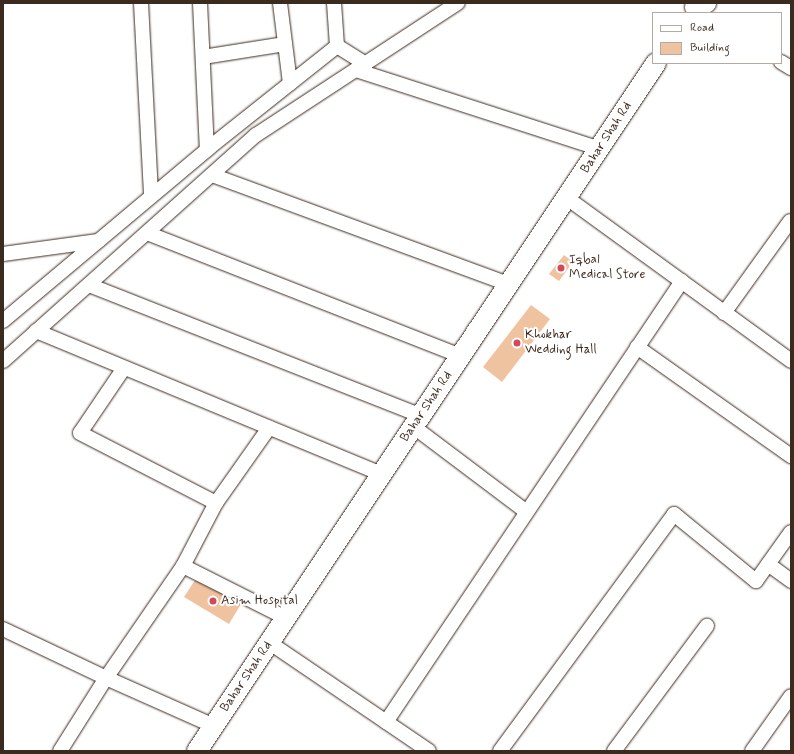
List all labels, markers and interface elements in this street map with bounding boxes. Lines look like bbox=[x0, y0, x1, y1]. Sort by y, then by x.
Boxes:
legend bbox=[652, 12, 782, 64]
text: Road bbox=[690, 20, 714, 36]
text: Building bbox=[690, 40, 730, 56]
street label: Bahar Shah Rd bbox=[578, 99, 636, 177]
place label: Iqbal Medical Store bbox=[569, 253, 645, 284]
marker: Iqbal Medical Store bbox=[556, 263, 566, 273]
place label: Khokhar Wedding Hall bbox=[525, 328, 596, 359]
marker: Khokhar Wedding Hall bbox=[512, 338, 522, 348]
street label: Bahar Shah Rd bbox=[398, 369, 456, 445]
place label: Asim Hospital bbox=[221, 593, 301, 609]
marker: Asim Hospital bbox=[208, 596, 218, 606]
street label: Bahar Shah Rd bbox=[218, 639, 276, 715]

